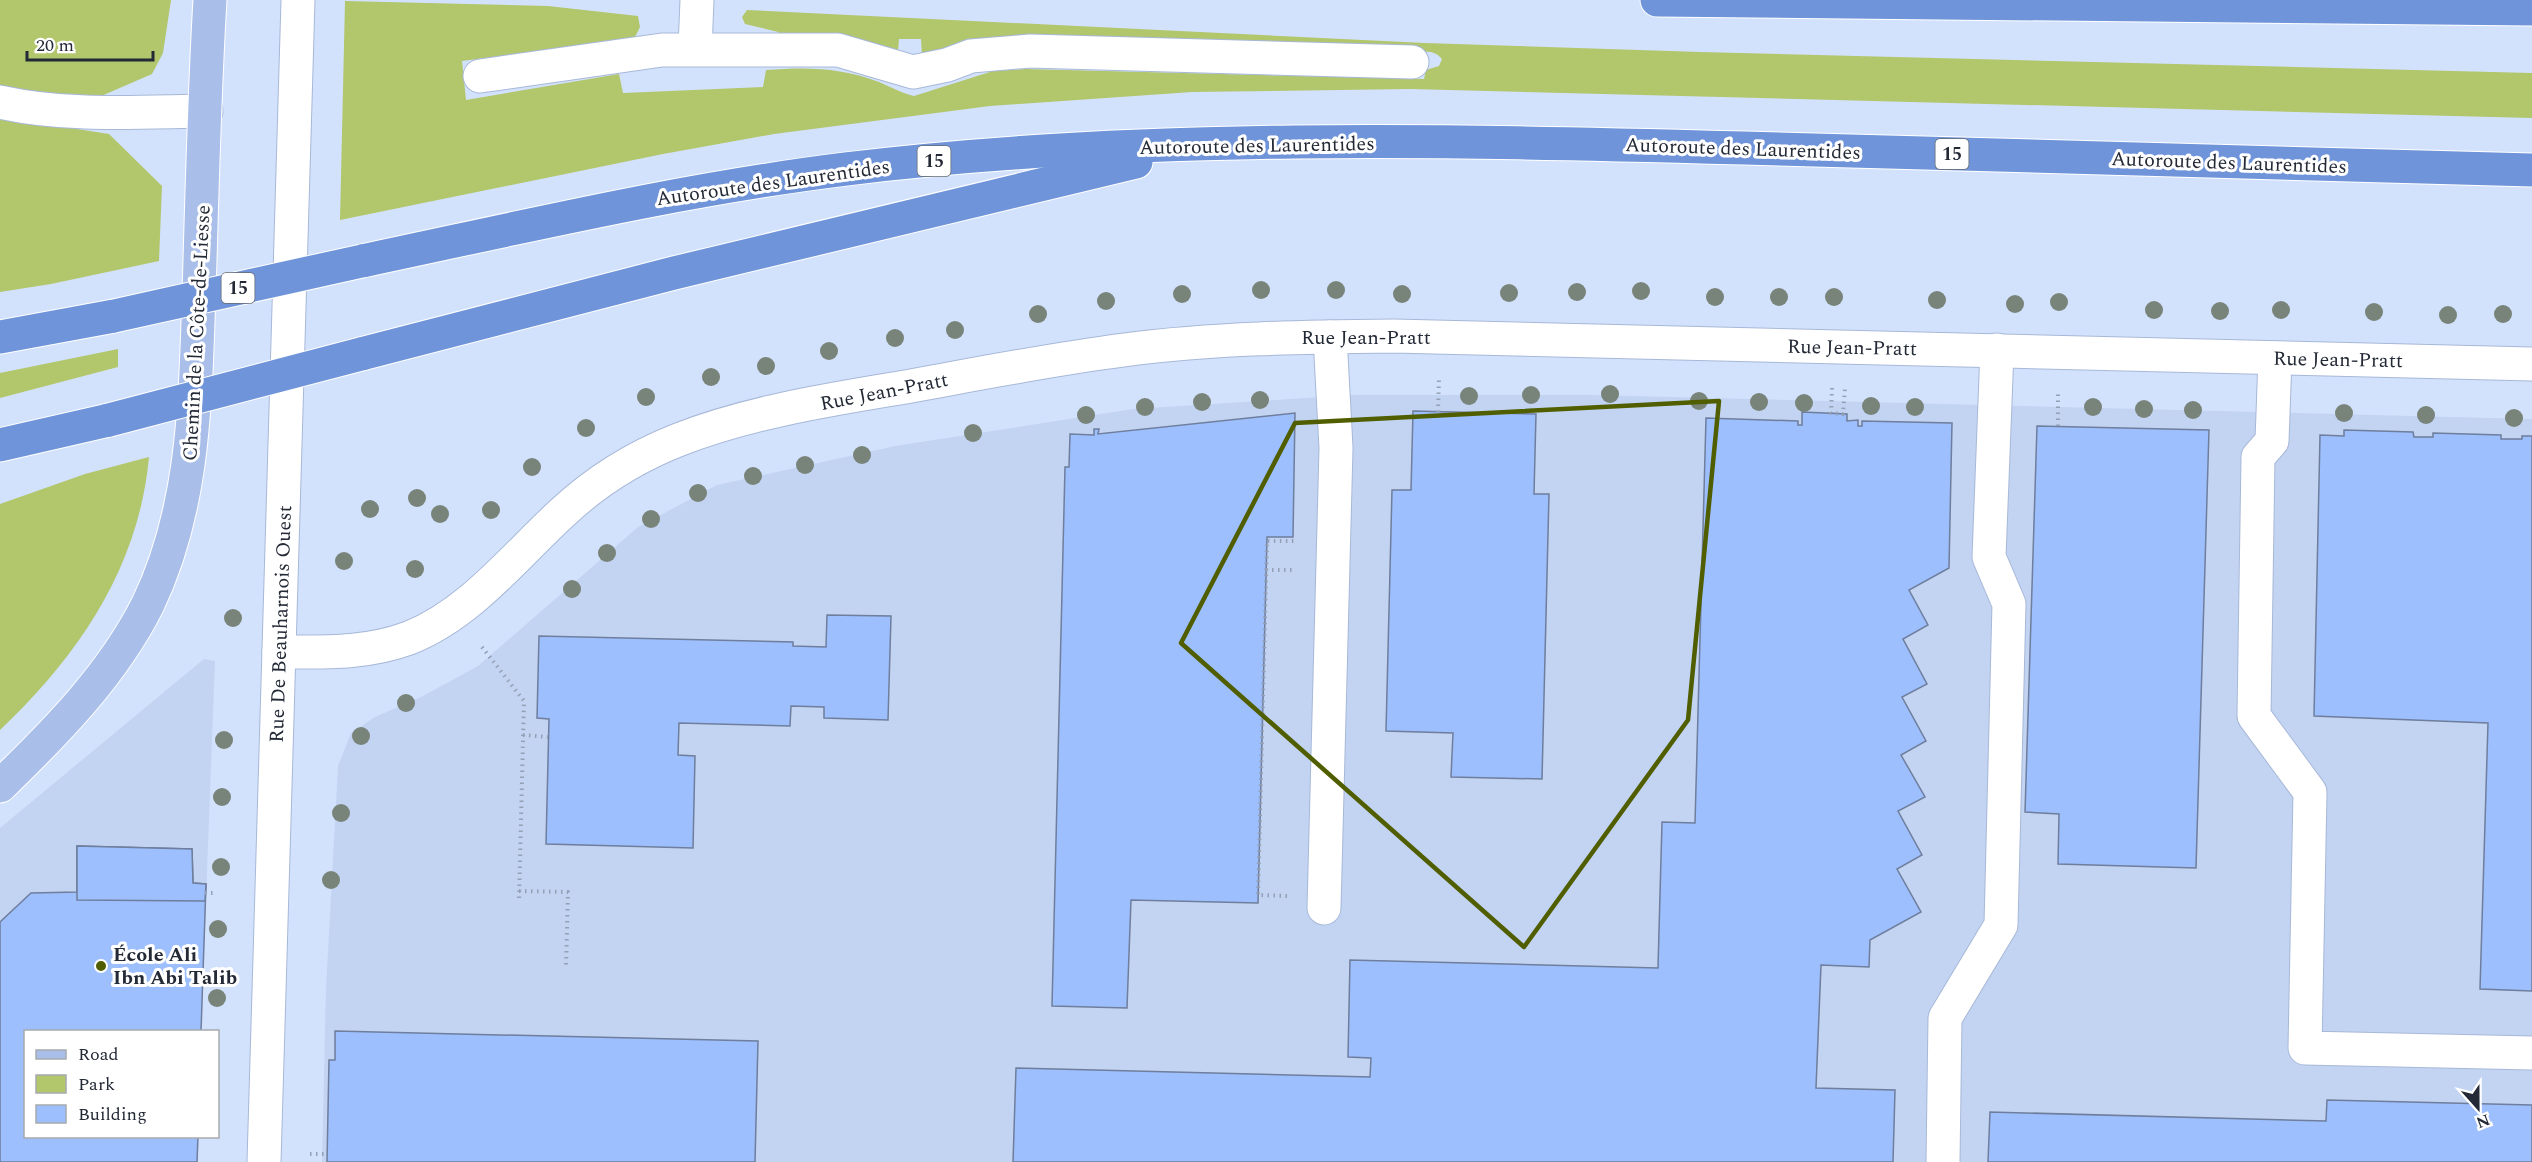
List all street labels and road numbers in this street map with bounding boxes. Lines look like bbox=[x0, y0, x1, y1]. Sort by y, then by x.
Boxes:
street label: Autoroute des Laurentides bbox=[1139, 129, 1375, 163]
street label: Autoroute des Laurentides bbox=[1625, 130, 1861, 168]
road number: 15 bbox=[1936, 139, 1968, 169]
street label: Autoroute des Laurentides bbox=[2111, 144, 2347, 182]
road number: 15 bbox=[918, 146, 950, 176]
street label: Autoroute des Laurentides bbox=[654, 152, 892, 214]
street label: Chemin de la Côte-de-Liesse bbox=[175, 204, 219, 462]
road number: 15 bbox=[222, 273, 254, 303]
street label: Rue Jean-Pratt bbox=[1301, 323, 1431, 353]
street label: Rue Jean-Pratt bbox=[1787, 332, 1917, 364]
street label: Rue Jean-Pratt bbox=[2273, 344, 2403, 376]
street label: Rue Jean-Pratt bbox=[818, 365, 951, 419]
street label: Rue De Beauharnois Ouest bbox=[262, 505, 300, 743]

